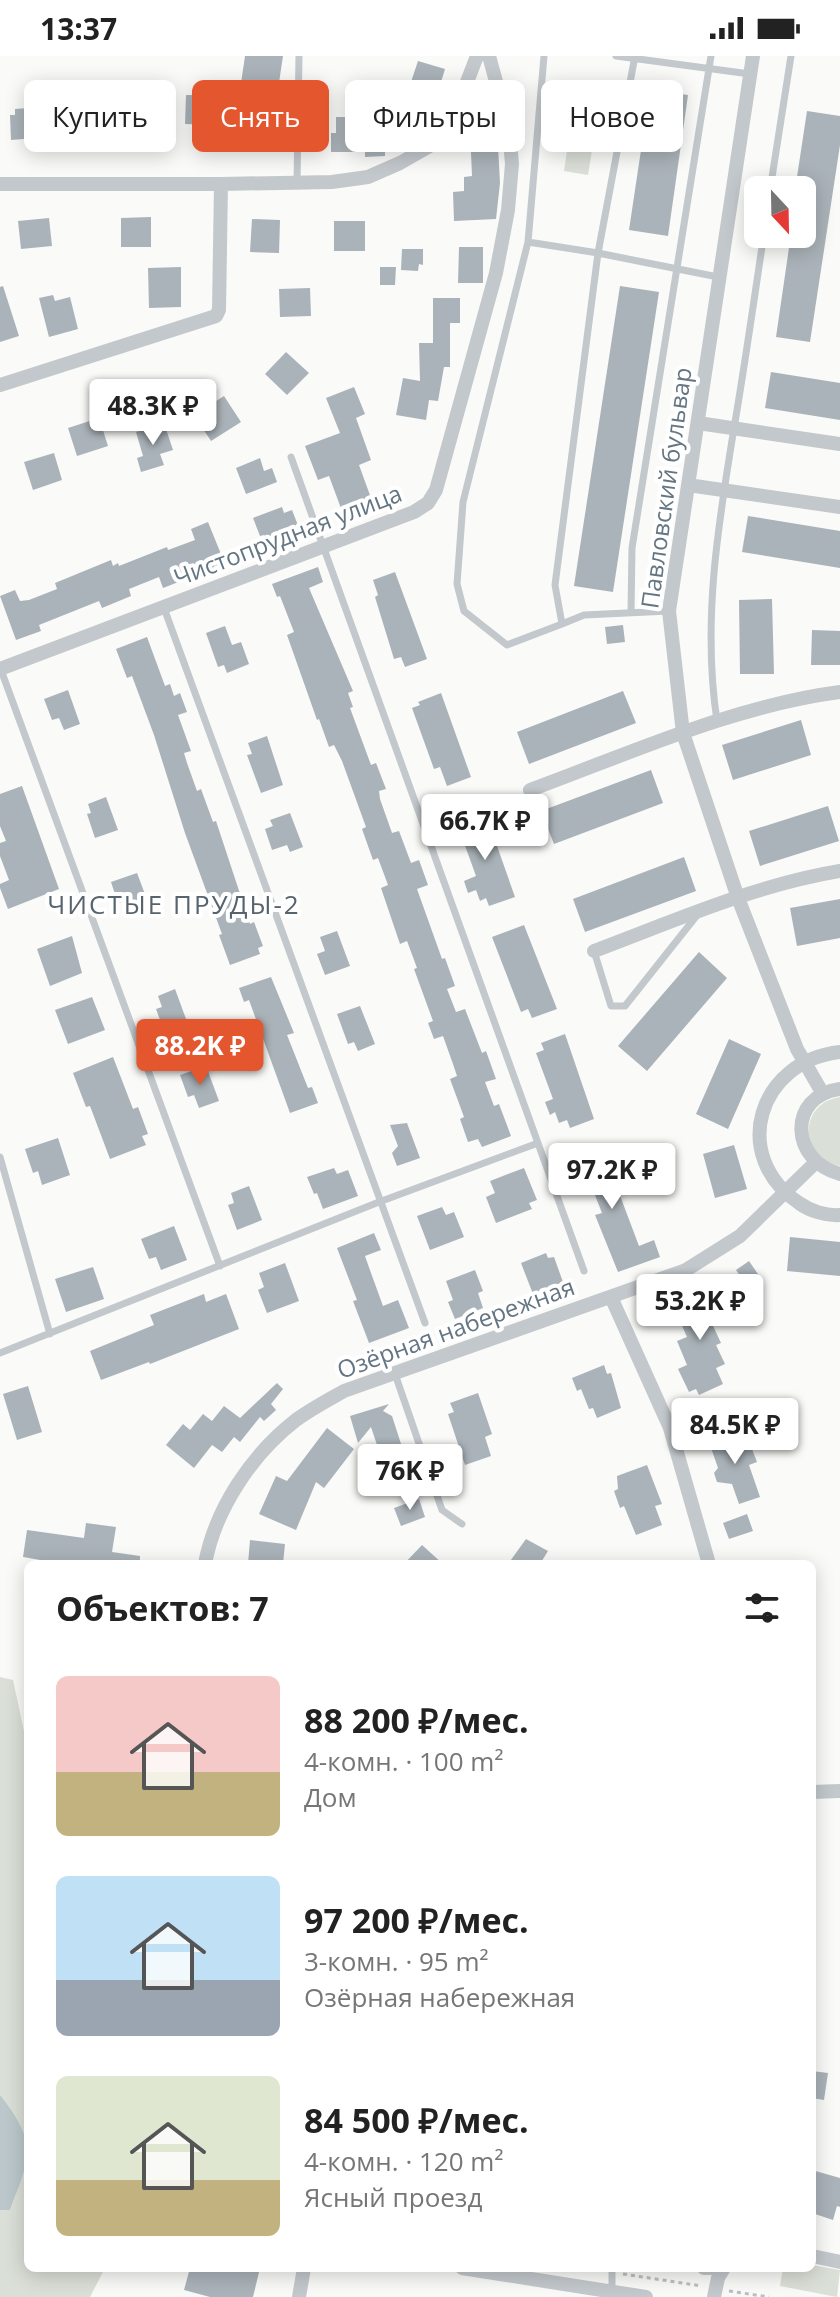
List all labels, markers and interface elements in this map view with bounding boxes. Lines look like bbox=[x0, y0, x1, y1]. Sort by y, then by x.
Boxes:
text: 13:37 bbox=[40, 8, 117, 49]
chip: Купить bbox=[24, 80, 176, 152]
chip: Снять bbox=[192, 80, 329, 152]
chip: Фильтры bbox=[345, 80, 525, 152]
chip: Новое bbox=[541, 80, 683, 152]
north arrow bbox=[744, 176, 816, 248]
map controls bbox=[744, 176, 816, 248]
street label: Павловский бульвар bbox=[632, 365, 699, 610]
pin: 48.3K ₽ bbox=[79, 379, 227, 447]
text: 48.3K ₽ bbox=[107, 387, 199, 423]
street label: Чистопрудная улица bbox=[169, 476, 406, 593]
pin: 66.7K ₽ bbox=[411, 794, 559, 862]
text: 66.7K ₽ bbox=[439, 802, 531, 838]
district label: ЧИСТЫЕ ПРУДЫ-2 bbox=[47, 886, 301, 922]
pin: 88.2K ₽ bbox=[126, 1019, 274, 1087]
text: 88.2K ₽ bbox=[154, 1027, 246, 1063]
pin: 97.2K ₽ bbox=[538, 1143, 686, 1211]
text: 97.2K ₽ bbox=[566, 1151, 658, 1187]
street label: Озёрная набережная bbox=[332, 1269, 579, 1386]
pin: 53.2K ₽ bbox=[626, 1274, 774, 1342]
text: 53.2K ₽ bbox=[654, 1282, 746, 1318]
pin: 84.5K ₽ bbox=[661, 1398, 809, 1466]
text: 84.5K ₽ bbox=[689, 1406, 781, 1442]
pin: 76K ₽ bbox=[354, 1444, 466, 1512]
text: 76K ₽ bbox=[376, 1452, 444, 1488]
text: Объектов: 7 bbox=[56, 1585, 269, 1631]
icon: filters bbox=[740, 1586, 784, 1630]
text: 88 200 ₽/мес. bbox=[304, 1697, 529, 1743]
icon: home bbox=[120, 1708, 216, 1804]
text: 4-комн. · 100 m² bbox=[304, 1743, 503, 1779]
text: Дом bbox=[304, 1779, 357, 1815]
text: 97 200 ₽/мес. bbox=[304, 1897, 529, 1943]
icon: home bbox=[120, 1908, 216, 2004]
text: 3-комн. · 95 m² bbox=[304, 1943, 489, 1979]
text: Озёрная набережная bbox=[304, 1979, 575, 2015]
text: 84 500 ₽/мес. bbox=[304, 2097, 529, 2143]
icon: home bbox=[120, 2108, 216, 2204]
text: 4-комн. · 120 m² bbox=[304, 2143, 503, 2179]
text: Ясный проезд bbox=[304, 2179, 482, 2215]

